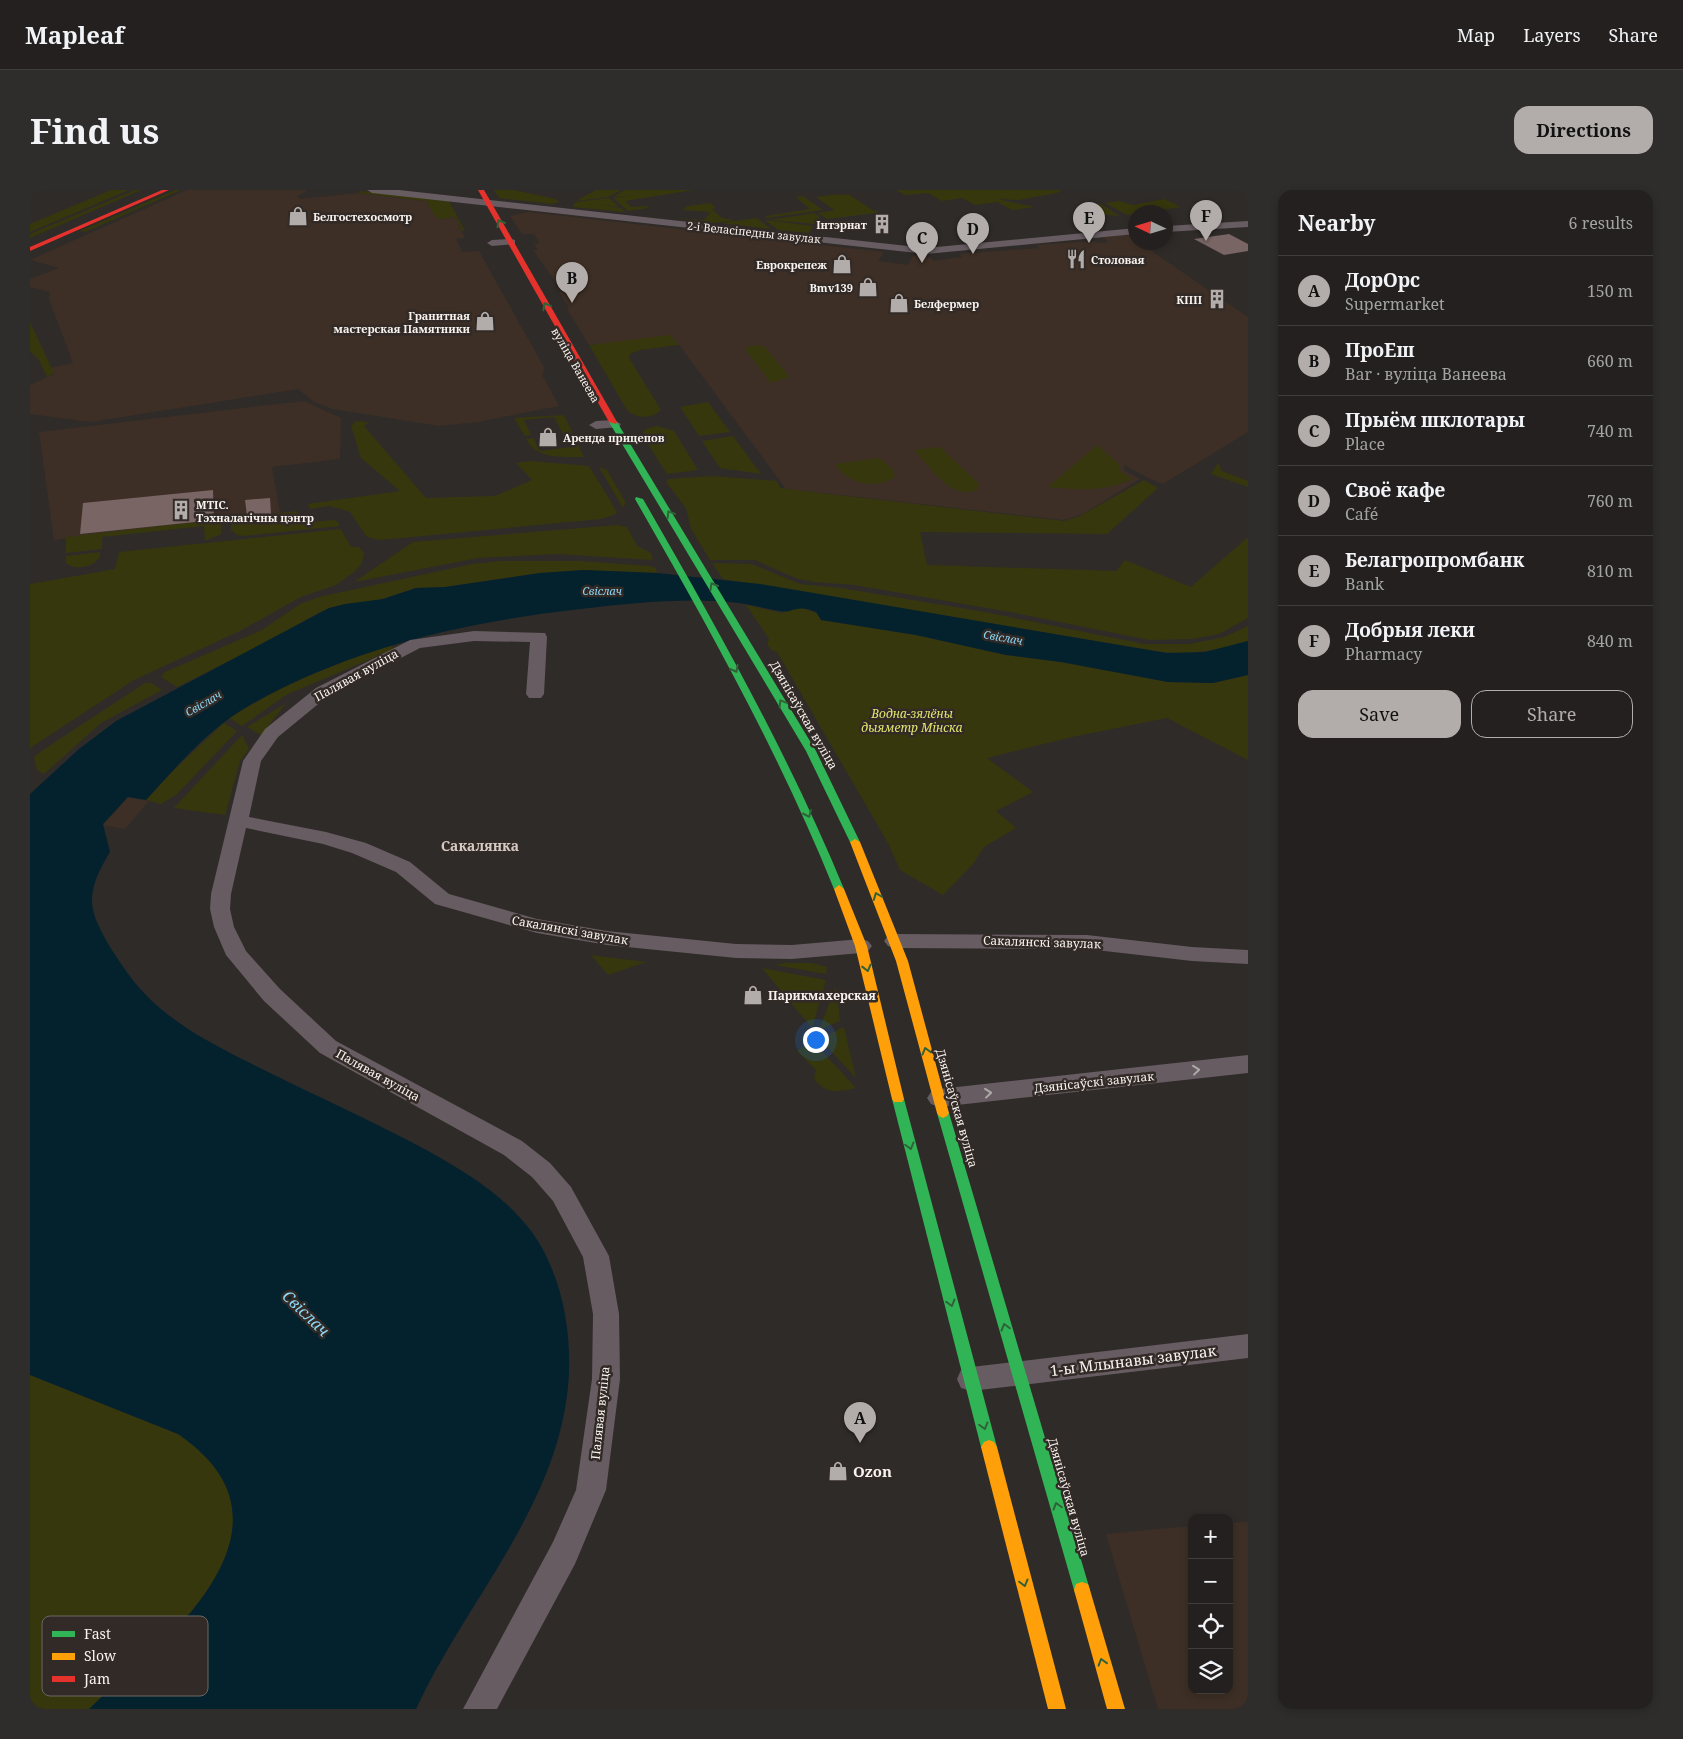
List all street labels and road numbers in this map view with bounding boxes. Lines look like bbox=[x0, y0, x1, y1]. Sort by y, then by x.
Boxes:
street label: 2-і Веласіпедны завулак bbox=[687, 218, 822, 247]
street label: вуліца Ванеева bbox=[548, 325, 604, 405]
street label: Палявая вуліца bbox=[311, 645, 401, 705]
street label: Дзянісаўская вуліца bbox=[766, 658, 842, 773]
street label: Сакалянскі завулак bbox=[510, 911, 630, 949]
street label: Сакалянскі завулак bbox=[983, 931, 1102, 953]
street label: Палявая вуліца bbox=[333, 1045, 423, 1105]
street label: Дзянісаўская вуліца bbox=[932, 1047, 982, 1169]
street label: Дзянісаўскі завулак bbox=[1033, 1067, 1156, 1097]
street label: 1-ы Млынавы завулак bbox=[1049, 1340, 1217, 1380]
street label: Палявая вуліца bbox=[587, 1365, 613, 1460]
street label: Дзянісаўская вуліца bbox=[1044, 1436, 1094, 1558]

